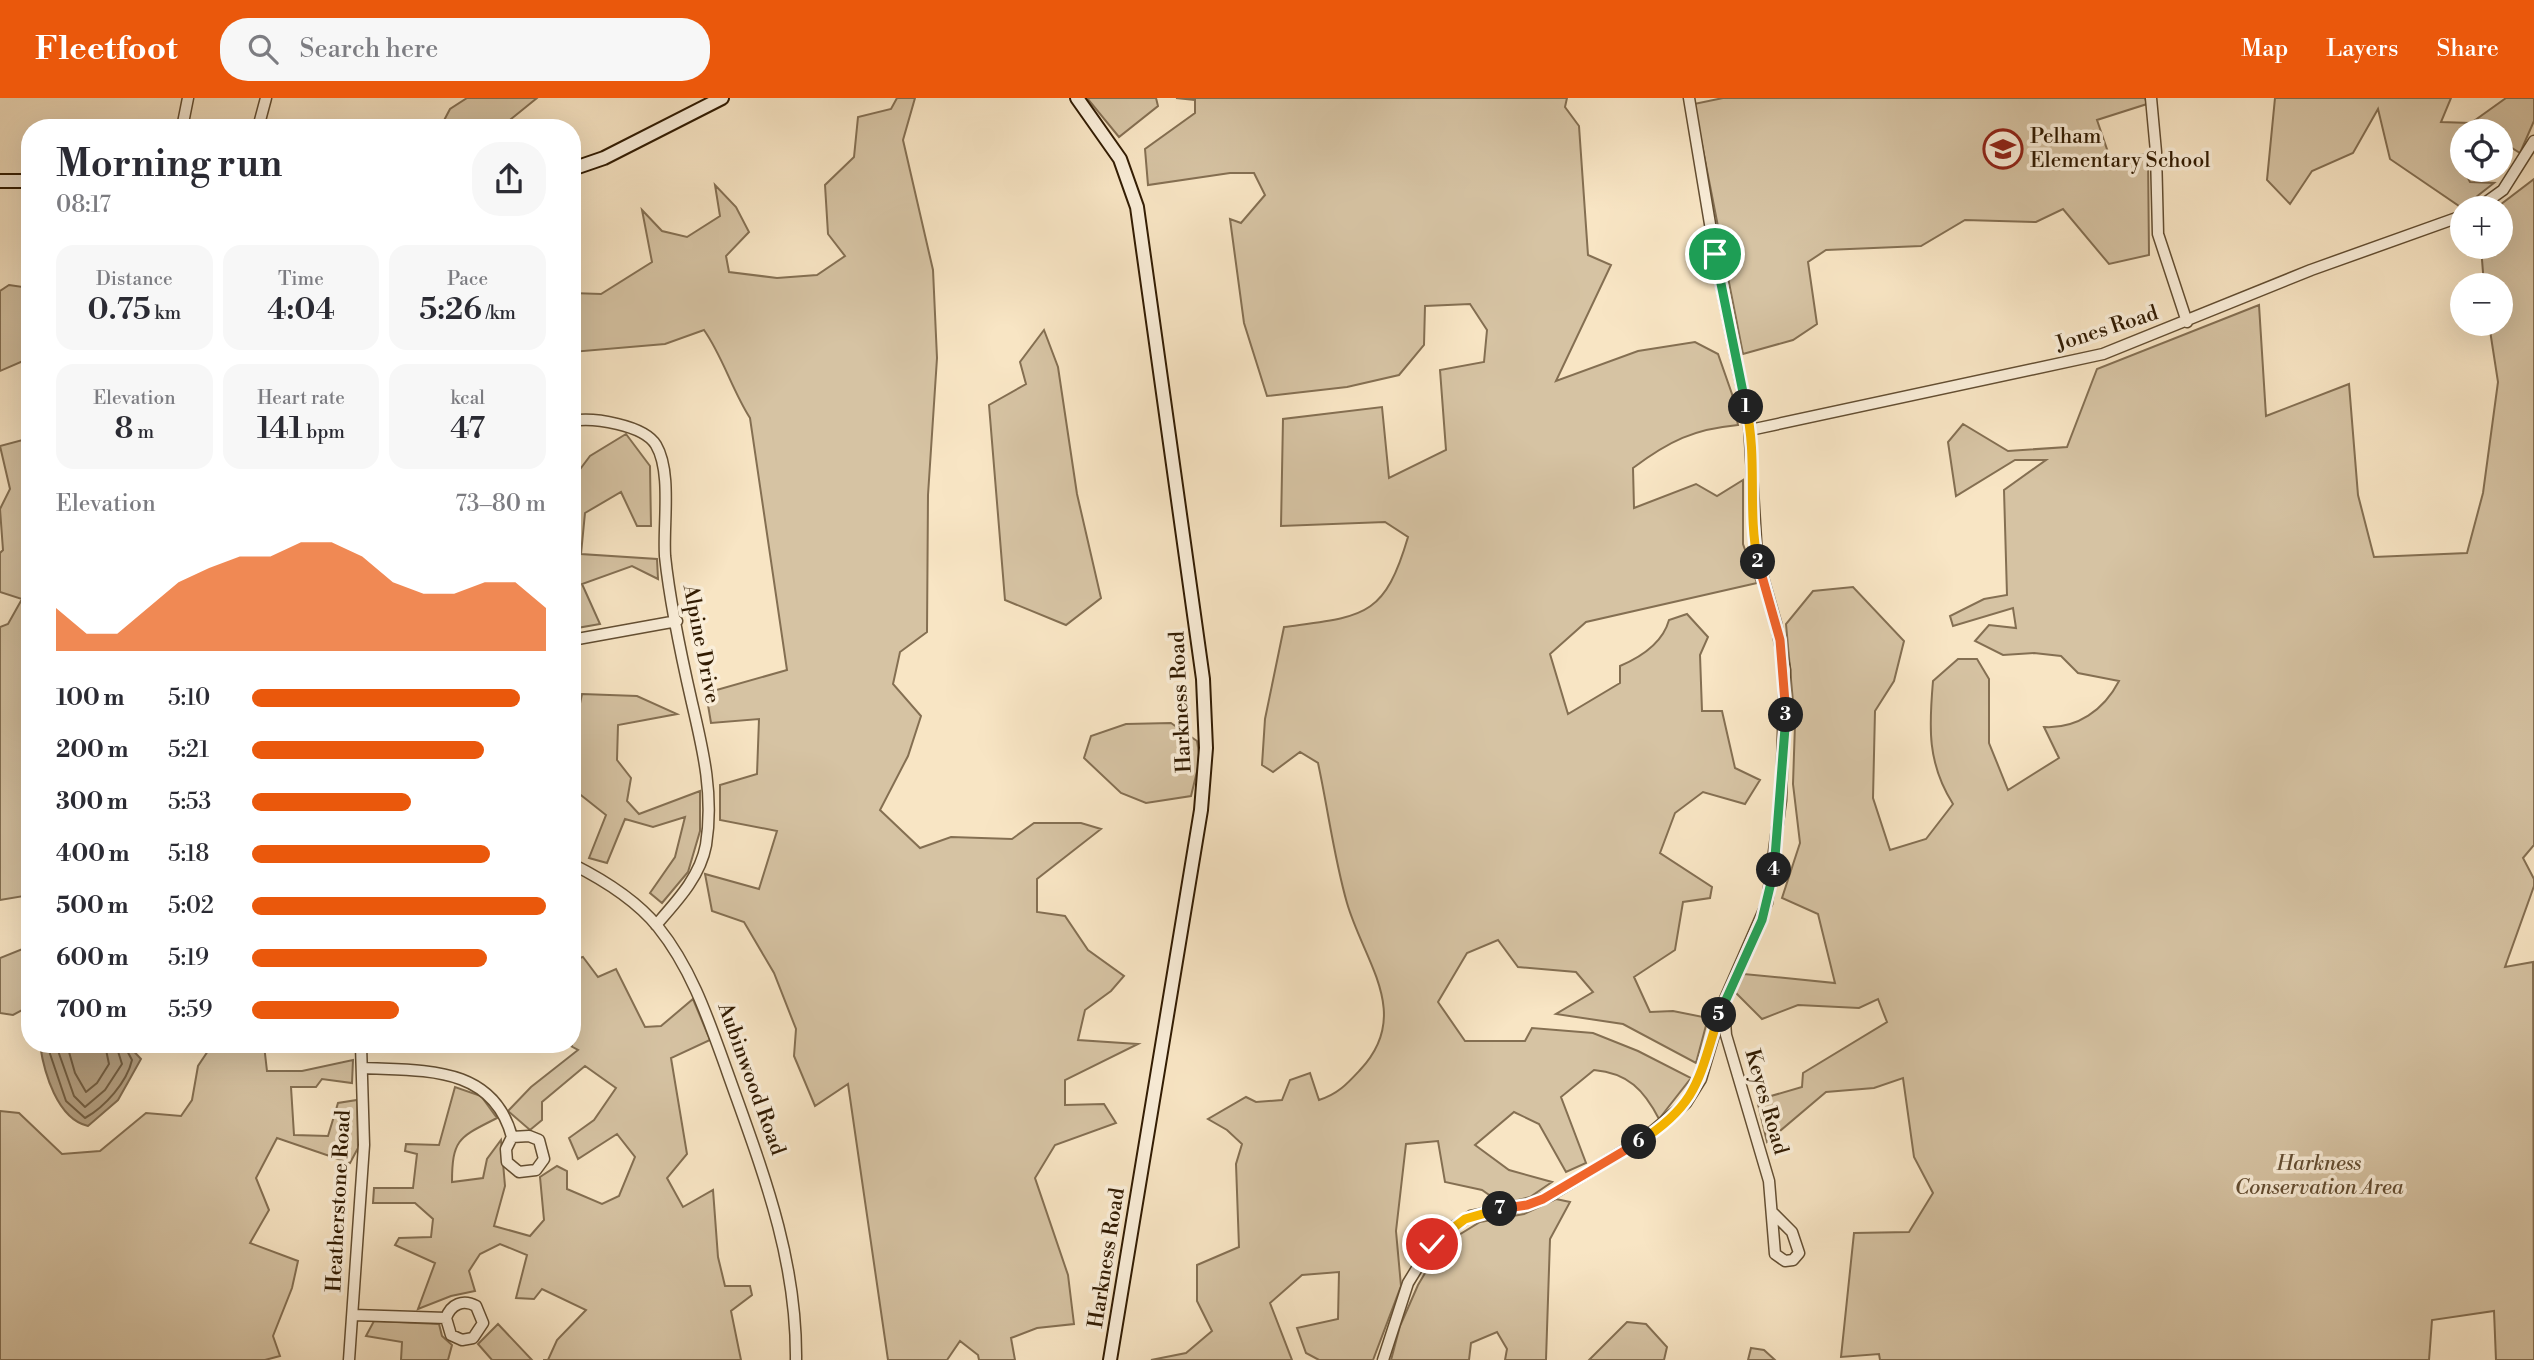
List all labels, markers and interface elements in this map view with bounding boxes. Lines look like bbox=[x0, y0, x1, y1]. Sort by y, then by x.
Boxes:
search box bbox=[220, 18, 710, 81]
text: Fleetfoot bbox=[35, 29, 178, 70]
icon: search bbox=[244, 30, 282, 68]
text: Search here bbox=[300, 33, 438, 65]
text: Map bbox=[2241, 34, 2288, 64]
text: Layers bbox=[2326, 34, 2398, 64]
text: Share bbox=[2436, 34, 2499, 64]
map controls bbox=[2450, 119, 2513, 336]
button: locate bbox=[2450, 119, 2513, 182]
place label: Pelham Elementary School bbox=[2030, 124, 2210, 174]
school or university icon: Pelham Elementary School bbox=[1982, 128, 2024, 170]
text: Morning run bbox=[56, 141, 282, 188]
button: share bbox=[472, 142, 546, 216]
text: 08:17 bbox=[56, 191, 111, 219]
button: + bbox=[2450, 196, 2513, 259]
pin bbox=[1685, 224, 1745, 284]
icon: arrive bbox=[1696, 235, 1734, 273]
text: Distance bbox=[96, 267, 173, 291]
text: Time bbox=[278, 267, 324, 291]
text: Pace bbox=[447, 267, 488, 291]
button: − bbox=[2450, 273, 2513, 336]
text: 0.75 bbox=[88, 291, 151, 329]
text: 4:04 bbox=[267, 291, 335, 329]
text: 5:26 bbox=[419, 291, 482, 329]
street label: Jones Road bbox=[2052, 300, 2162, 358]
text: km bbox=[151, 301, 181, 325]
text: /km bbox=[482, 301, 516, 325]
text: Elevation bbox=[93, 386, 175, 410]
text: Heart rate bbox=[257, 386, 345, 410]
text: kcal bbox=[450, 386, 485, 410]
pin: 1 bbox=[1728, 390, 1764, 424]
text: 1 bbox=[1741, 394, 1750, 418]
text: 8 bbox=[115, 410, 133, 448]
text: 141 bbox=[257, 410, 303, 448]
text: 47 bbox=[450, 410, 485, 448]
text: m bbox=[133, 420, 154, 444]
text: bpm bbox=[303, 420, 345, 444]
text: Elevation bbox=[56, 490, 156, 518]
text: 73–80 m bbox=[455, 490, 546, 518]
pin: 2 bbox=[1740, 545, 1776, 580]
text: 2 bbox=[1752, 549, 1763, 573]
street label: Alpine Drive bbox=[677, 581, 725, 706]
street label: Harkness Road bbox=[1164, 630, 1198, 773]
text: 100 m bbox=[56, 684, 124, 712]
text: 5:10 bbox=[168, 684, 210, 712]
pin: 3 bbox=[1768, 698, 1803, 732]
text: 3 bbox=[1780, 702, 1791, 726]
text: 200 m bbox=[56, 736, 128, 764]
text: 5:21 bbox=[168, 736, 209, 764]
text: 300 m bbox=[56, 788, 128, 816]
text: 5:53 bbox=[168, 788, 211, 816]
text: 400 m bbox=[56, 840, 129, 868]
text: 5:18 bbox=[168, 840, 209, 868]
pin: 4 bbox=[1756, 852, 1792, 888]
text: 4 bbox=[1767, 857, 1780, 881]
text: 500 m bbox=[56, 892, 128, 920]
text: 5:02 bbox=[168, 892, 214, 920]
text: 600 m bbox=[56, 944, 129, 972]
text: 5:19 bbox=[168, 944, 209, 972]
text: 700 m bbox=[56, 996, 127, 1024]
text: 5:59 bbox=[168, 996, 212, 1024]
street label: Aubinwood Road bbox=[711, 998, 791, 1159]
pin: 5 bbox=[1702, 998, 1736, 1032]
text: 5 bbox=[1713, 1002, 1724, 1026]
street label: Keyes Road bbox=[1739, 1046, 1793, 1158]
street label: Heatherstone Road bbox=[321, 1109, 357, 1293]
pin: 6 bbox=[1622, 1124, 1656, 1160]
text: 6 bbox=[1633, 1129, 1644, 1153]
park label: Harkness Conservation Area bbox=[2235, 1151, 2404, 1201]
street label: Harkness Road bbox=[1083, 1186, 1131, 1330]
pin: 7 bbox=[1482, 1192, 1518, 1226]
text: 7 bbox=[1494, 1196, 1505, 1220]
pin bbox=[1402, 1214, 1462, 1274]
icon: check bbox=[1413, 1225, 1451, 1263]

